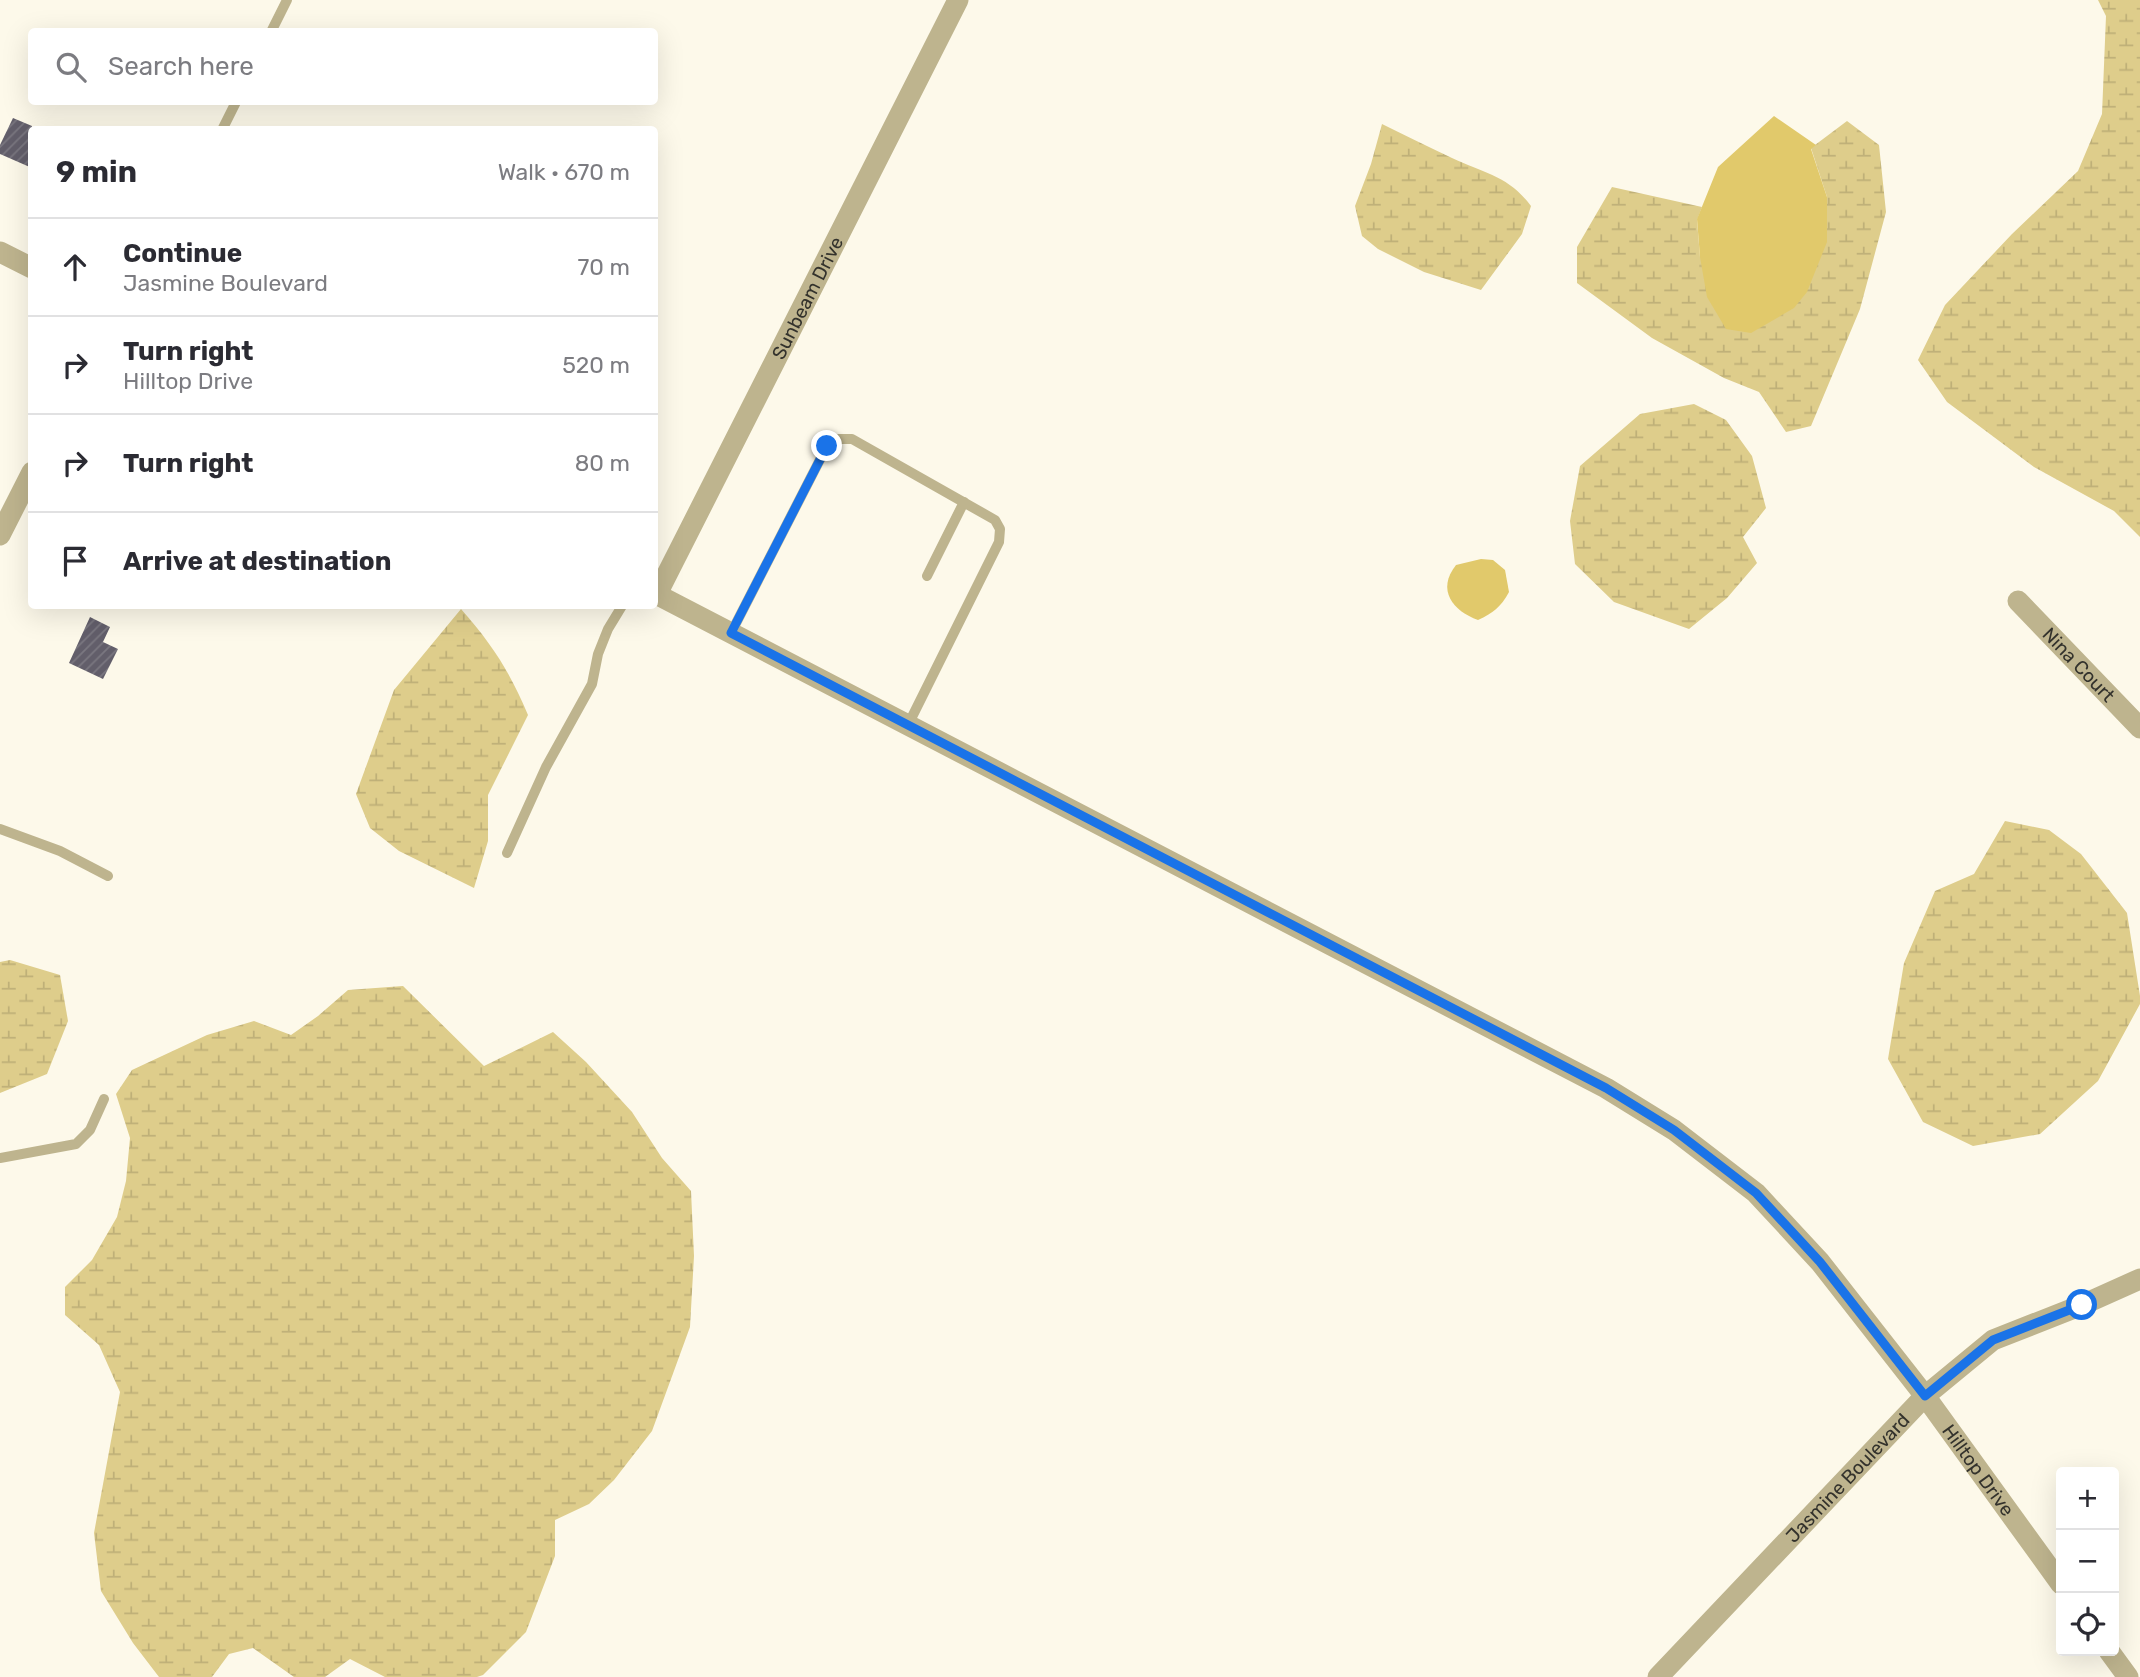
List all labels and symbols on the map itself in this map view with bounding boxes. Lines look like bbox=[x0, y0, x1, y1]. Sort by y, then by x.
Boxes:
street label: Sunbeam Drive bbox=[767, 233, 848, 363]
route end bbox=[811, 430, 842, 461]
street label: Nina Court bbox=[2038, 623, 2120, 707]
route start bbox=[2066, 1289, 2097, 1320]
street label: Jasmine Boulevard bbox=[1781, 1409, 1915, 1547]
street label: Hilltop Drive bbox=[1937, 1420, 2019, 1521]

